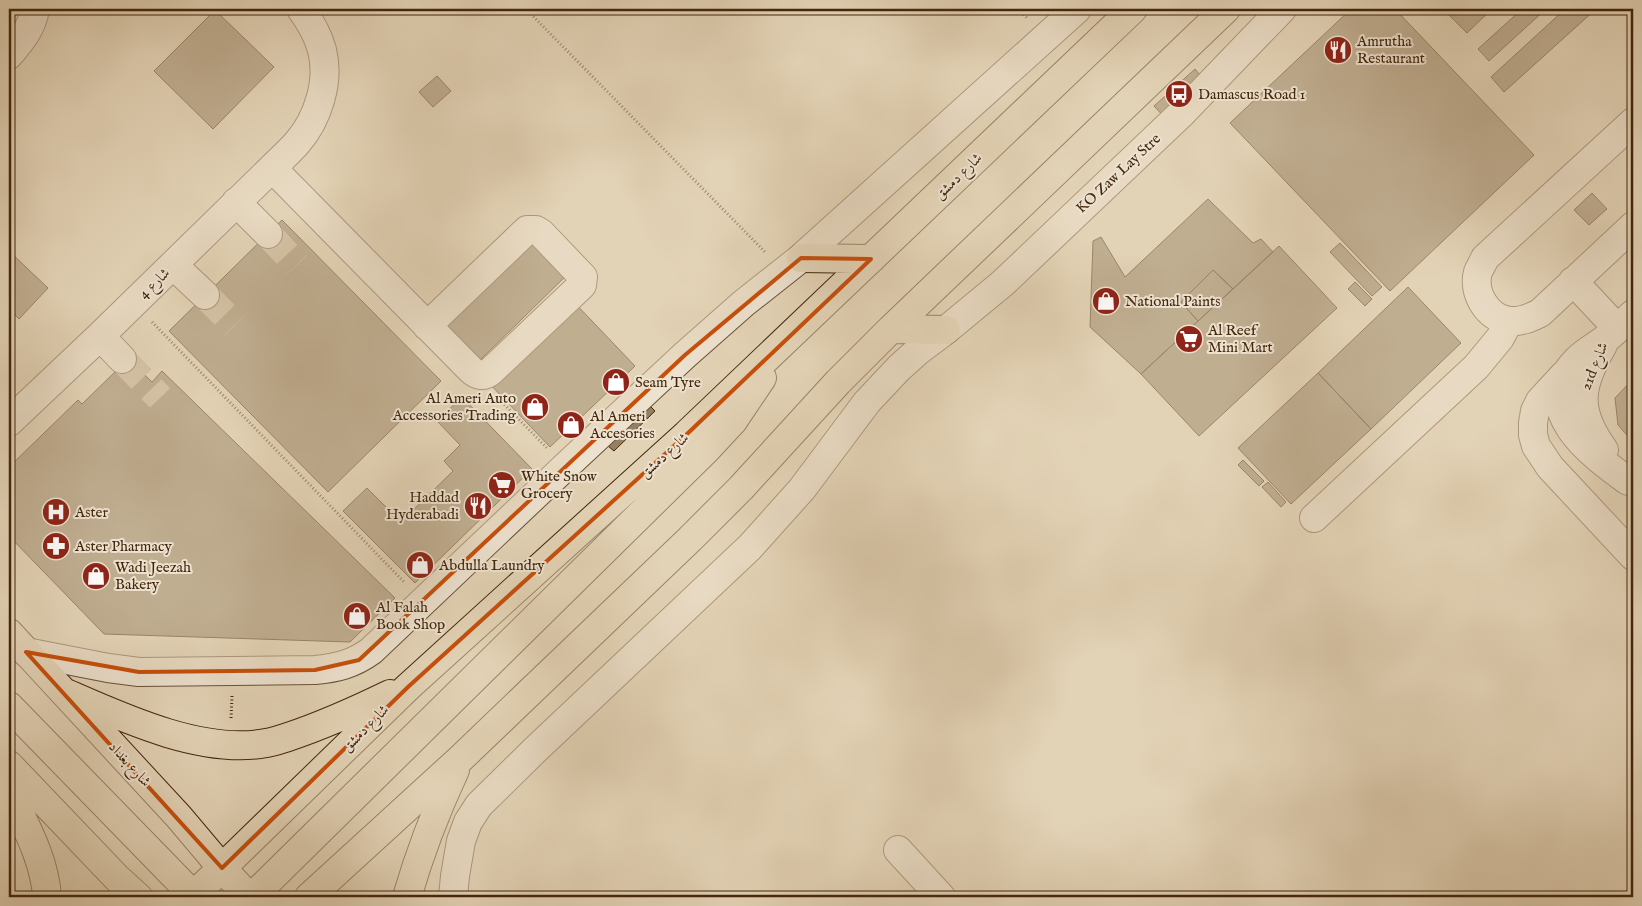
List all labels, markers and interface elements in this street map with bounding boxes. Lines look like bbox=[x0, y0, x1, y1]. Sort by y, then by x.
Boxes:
place label: Amrutha Restaurant bbox=[1356, 32, 1425, 68]
restaurant icon: Amrutha Restaurant bbox=[1323, 35, 1353, 65]
bus stop icon: Damascus Road 1 bbox=[1164, 79, 1194, 109]
place label: Damascus Road 1 bbox=[1198, 85, 1305, 104]
street label: KO Zaw Lay Stre bbox=[1072, 129, 1165, 218]
street label: شارع دمشق bbox=[930, 149, 988, 206]
street label: شارع 4 bbox=[135, 264, 176, 305]
shop icon: National Paints bbox=[1091, 286, 1121, 316]
place label: National Paints bbox=[1125, 292, 1220, 311]
place label: Al Reef Mini Mart bbox=[1207, 321, 1273, 357]
supermarket icon: Al Reef Mini Mart bbox=[1174, 324, 1204, 354]
street label: 21d شارع bbox=[1576, 339, 1615, 394]
shop icon: Seam Tyre bbox=[601, 367, 631, 397]
place label: Seam Tyre bbox=[635, 373, 701, 392]
place label: Al Ameri Auto Accessories Trading bbox=[392, 389, 517, 425]
shop icon: Al Ameri Auto Accessories Trading bbox=[520, 392, 550, 422]
place label: Al Ameri Accesories bbox=[589, 407, 655, 443]
shop icon: Al Ameri Accesories bbox=[556, 410, 586, 440]
street label: شارع دمشق bbox=[636, 428, 695, 485]
place label: White Snow Grocery bbox=[521, 467, 598, 503]
supermarket icon: White Snow Grocery bbox=[487, 470, 517, 500]
place label: Haddad Hyderabadi bbox=[386, 488, 460, 524]
restaurant icon: Haddad Hyderabadi bbox=[463, 491, 493, 521]
hospital icon: Aster bbox=[41, 497, 71, 527]
place label: Aster bbox=[74, 503, 108, 522]
pharmacy icon: Aster Pharmacy bbox=[41, 531, 71, 561]
place label: Aster Pharmacy bbox=[74, 537, 172, 556]
shop icon: Abdulla Laundry bbox=[405, 550, 435, 580]
place label: Abdulla Laundry bbox=[438, 556, 545, 575]
place label: Wadi Jeezah Bakery bbox=[115, 558, 191, 594]
shop icon: Wadi Jeezah Bakery bbox=[81, 561, 111, 591]
place label: Al Falah Book Shop bbox=[375, 598, 445, 634]
shop icon: Al Falah Book Shop bbox=[342, 601, 372, 631]
street label: شارع دمشق bbox=[338, 701, 395, 758]
street label: شارع بغداد bbox=[102, 738, 155, 793]

